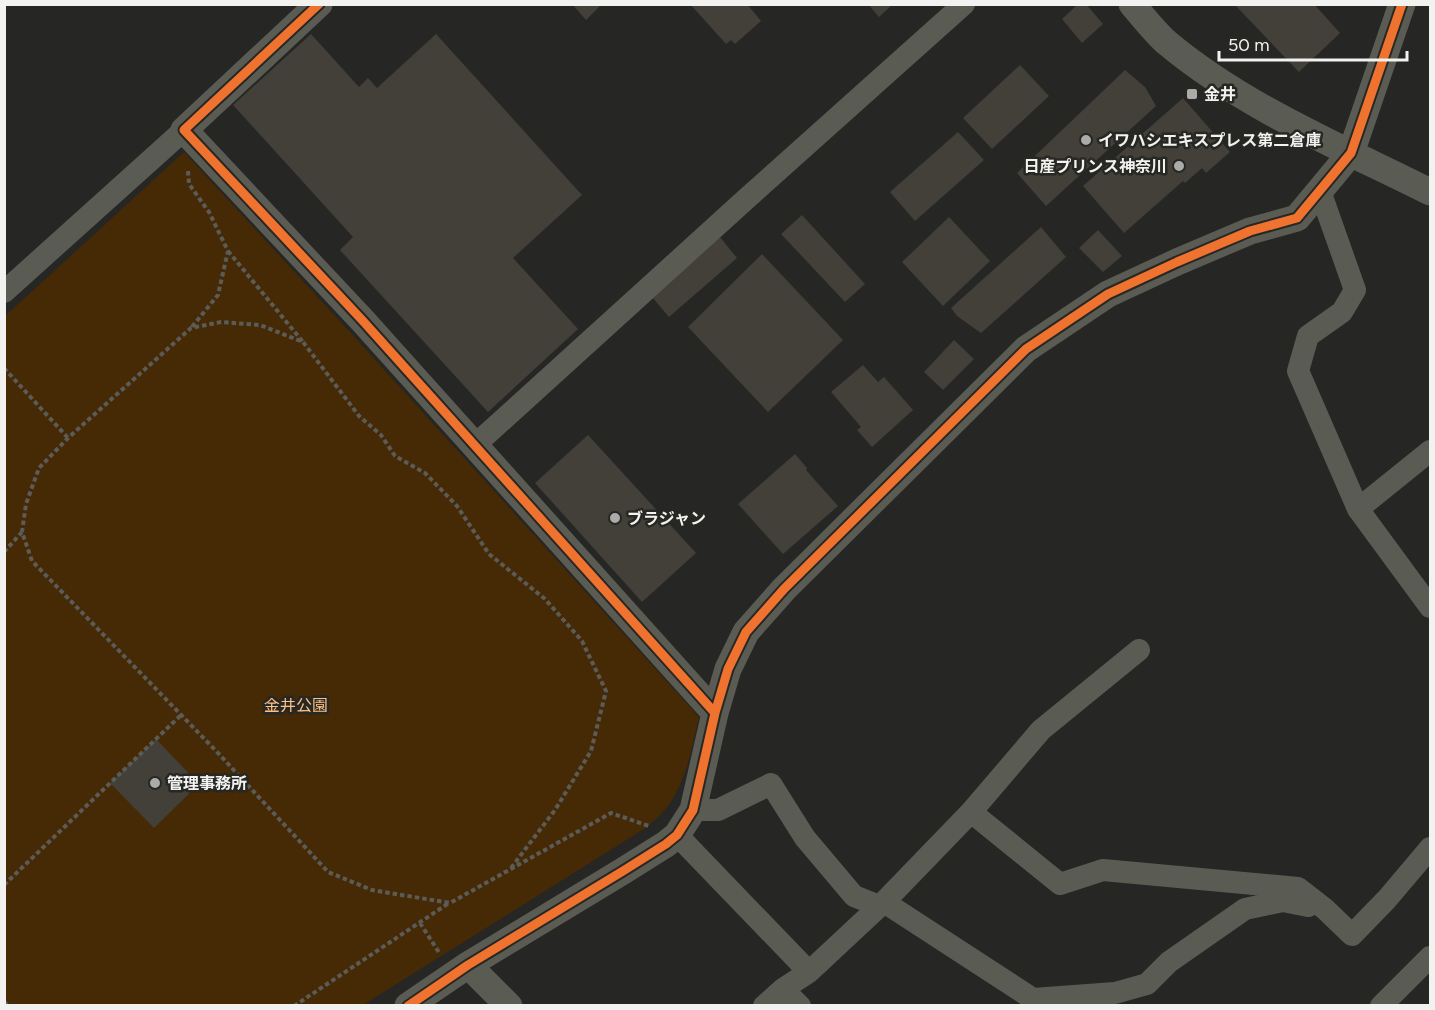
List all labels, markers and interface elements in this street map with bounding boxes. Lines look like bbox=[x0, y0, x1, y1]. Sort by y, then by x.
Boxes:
scale bar bbox=[1219, 24, 1406, 62]
text: 50 m bbox=[1228, 34, 1270, 56]
place label: 金井 bbox=[1204, 85, 1236, 104]
marker: 金井 bbox=[1185, 87, 1199, 101]
place label: イワハシエキスプレス第二倉庫 bbox=[1098, 131, 1321, 150]
marker: イワハシエキスプレス第二倉庫 bbox=[1079, 133, 1093, 147]
place label: 日産プリンス神奈川 bbox=[1023, 157, 1167, 176]
marker: 日産プリンス神奈川 bbox=[1172, 159, 1186, 173]
place label: ブラジャン bbox=[627, 509, 706, 528]
marker: ブラジャン bbox=[608, 511, 622, 525]
park label: 金井公園 bbox=[264, 696, 328, 715]
place label: 管理事務所 bbox=[167, 774, 247, 793]
marker: 管理事務所 bbox=[148, 776, 162, 790]

